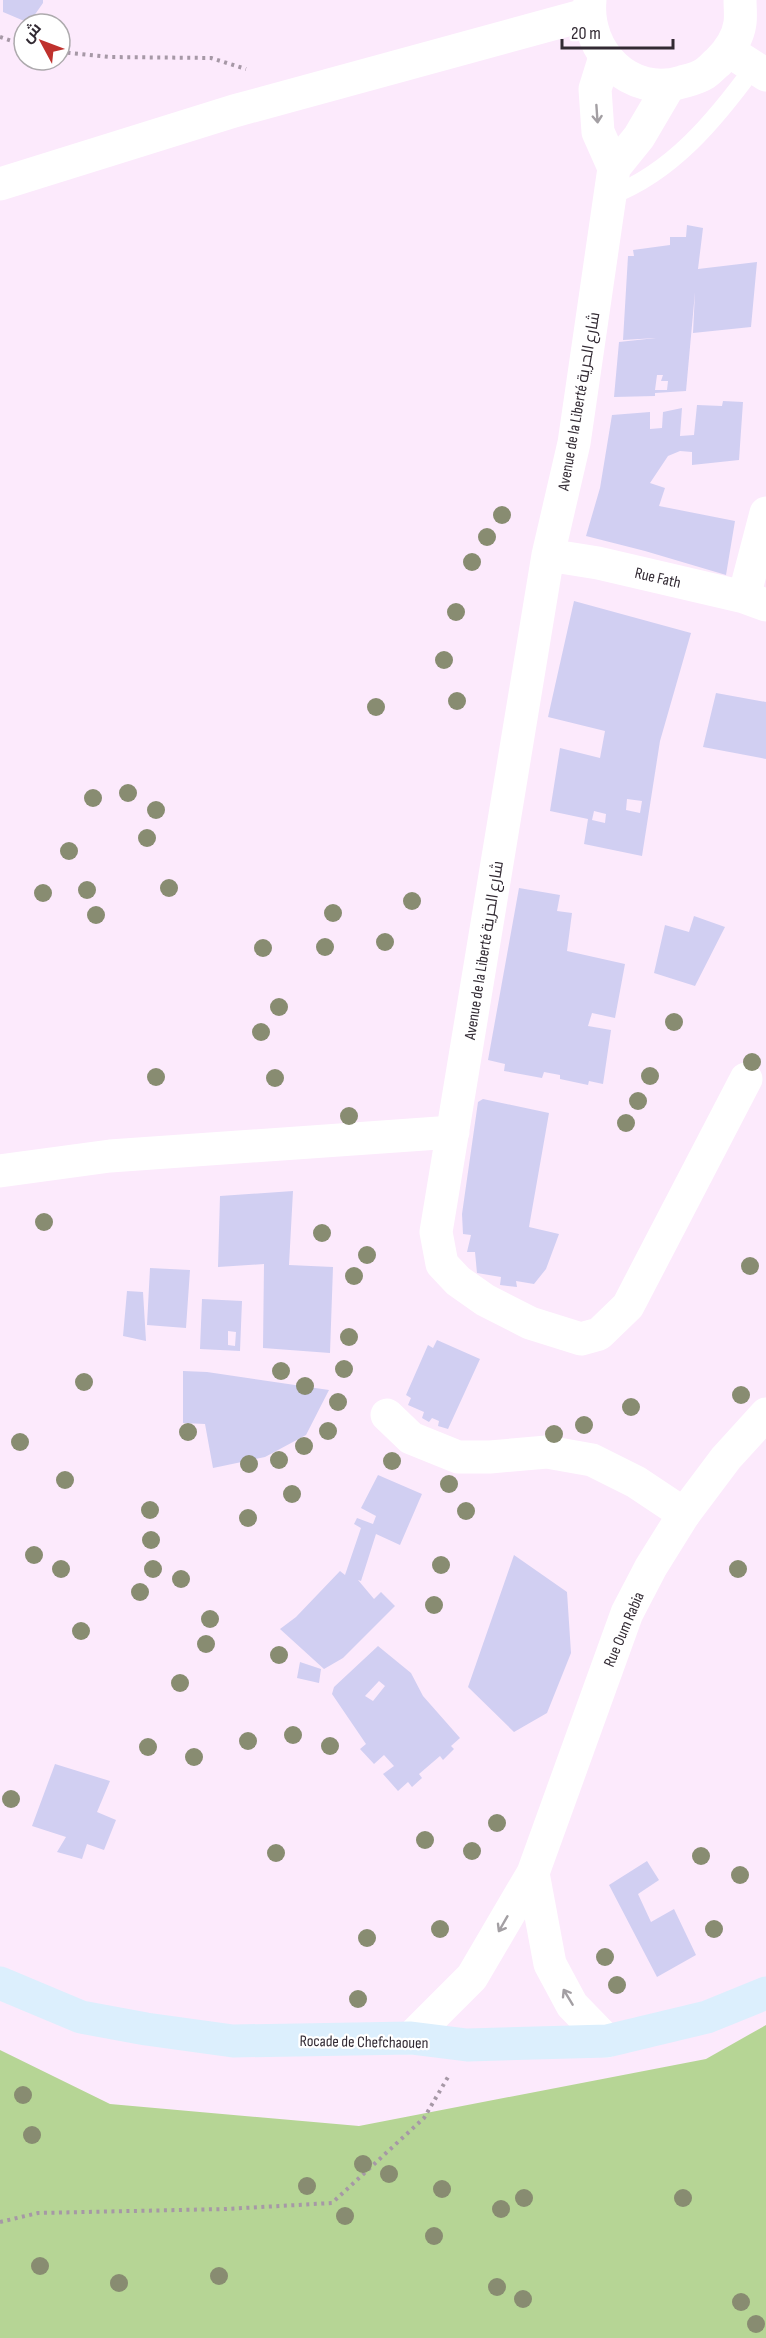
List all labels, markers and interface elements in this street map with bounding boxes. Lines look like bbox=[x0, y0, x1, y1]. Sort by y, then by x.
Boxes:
north arrow bbox=[12, 12, 72, 72]
scale bar bbox=[562, 12, 673, 50]
text: ش bbox=[18, 19, 46, 47]
text: 20 m bbox=[571, 23, 601, 44]
one-way arrow bbox=[591, 103, 602, 123]
street label: Avenue de la Liberté شارع الحرية bbox=[554, 310, 606, 493]
street label: Rue Fath bbox=[633, 564, 683, 593]
street label: Avenue de la Liberté شارع الحرية bbox=[461, 859, 509, 1042]
street label: Rue Oum Rabia bbox=[600, 1589, 649, 1670]
one-way arrow bbox=[497, 1915, 509, 1932]
one-way arrow bbox=[562, 1989, 574, 2006]
street label: Rocade de Chefchaouen bbox=[299, 2032, 429, 2053]

